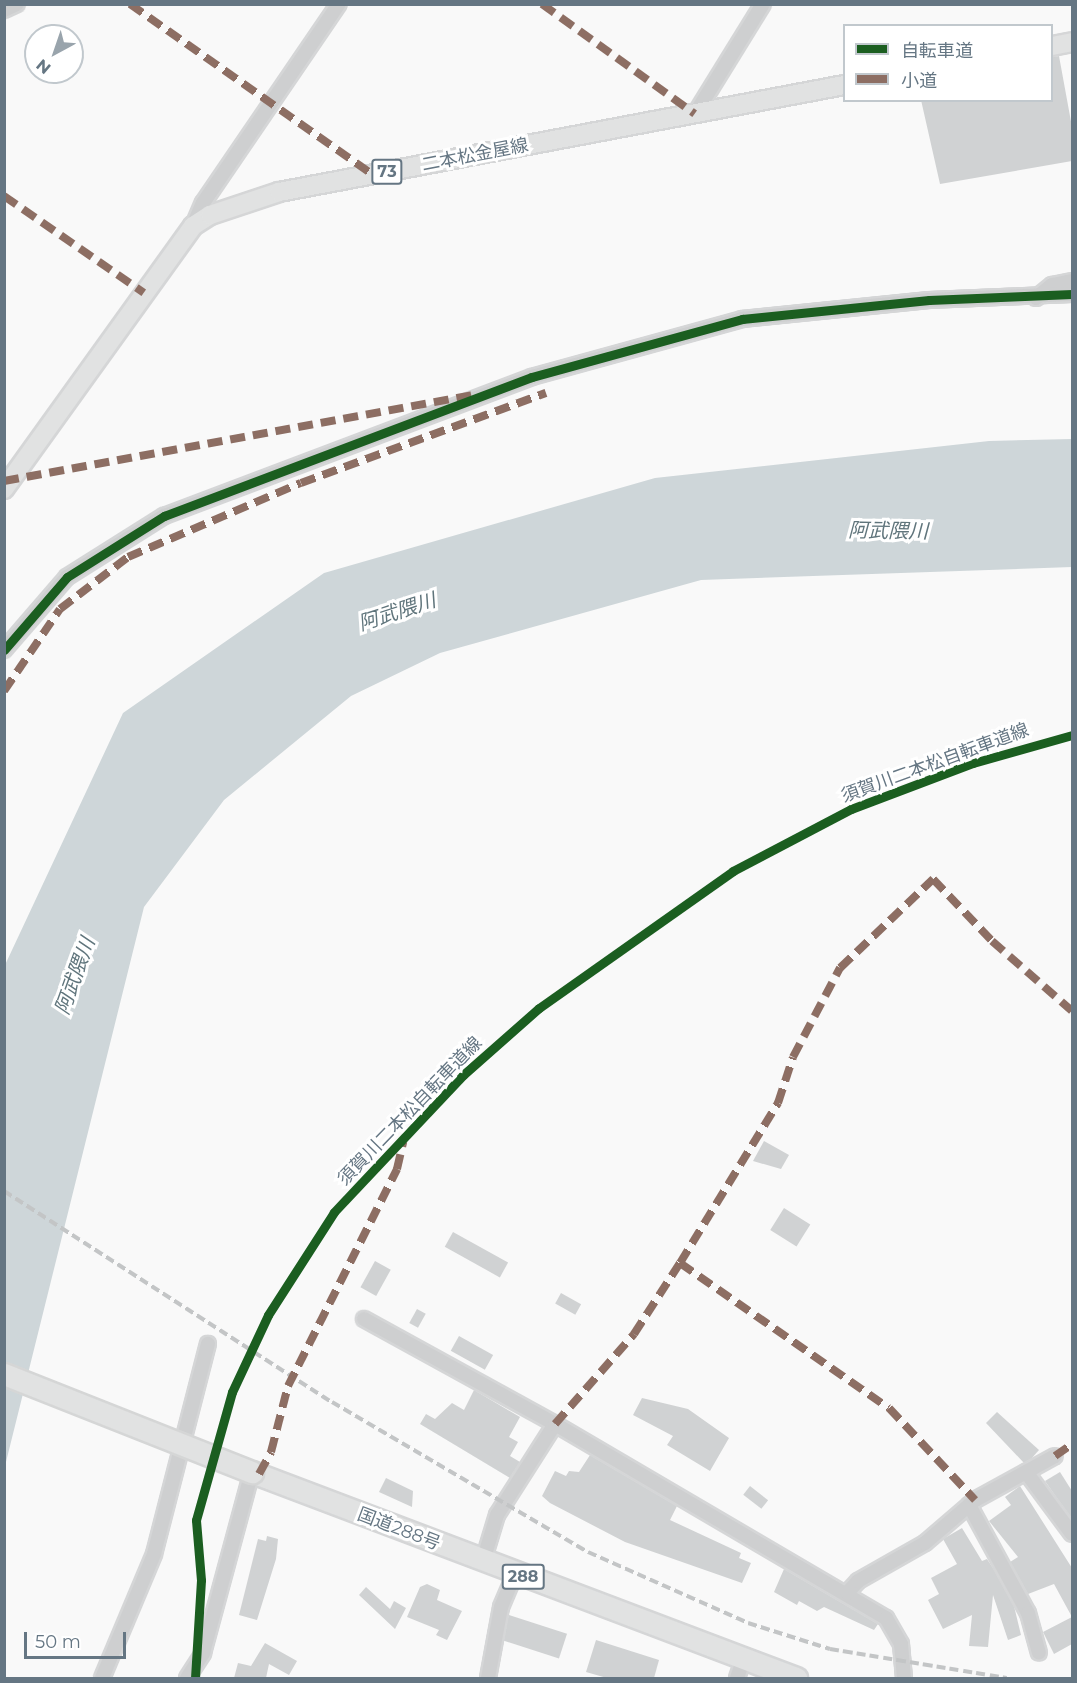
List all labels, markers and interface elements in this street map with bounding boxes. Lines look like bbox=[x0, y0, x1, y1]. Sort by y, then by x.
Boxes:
north arrow bbox=[24, 24, 84, 84]
legend bbox=[843, 24, 1053, 102]
text: 自転車道 bbox=[901, 40, 973, 62]
text: N bbox=[32, 55, 54, 78]
text: 小道 bbox=[901, 70, 937, 92]
street label: 二本松金屋線 bbox=[420, 134, 530, 176]
road number: 73 bbox=[370, 159, 404, 185]
water label: 阿武隈川 bbox=[848, 518, 928, 544]
water label: 阿武隈川 bbox=[355, 588, 439, 636]
street label: 須賀川二本松自転車道線 bbox=[838, 719, 1032, 807]
water label: 阿武隈川 bbox=[50, 934, 100, 1018]
street label: 須賀川二本松自転車道線 bbox=[333, 1032, 487, 1190]
street label: 国道288号 bbox=[354, 1503, 444, 1555]
road number: 288 bbox=[500, 1564, 546, 1590]
scale bar bbox=[27, 1620, 129, 1658]
text: 50 m bbox=[35, 1631, 81, 1653]

